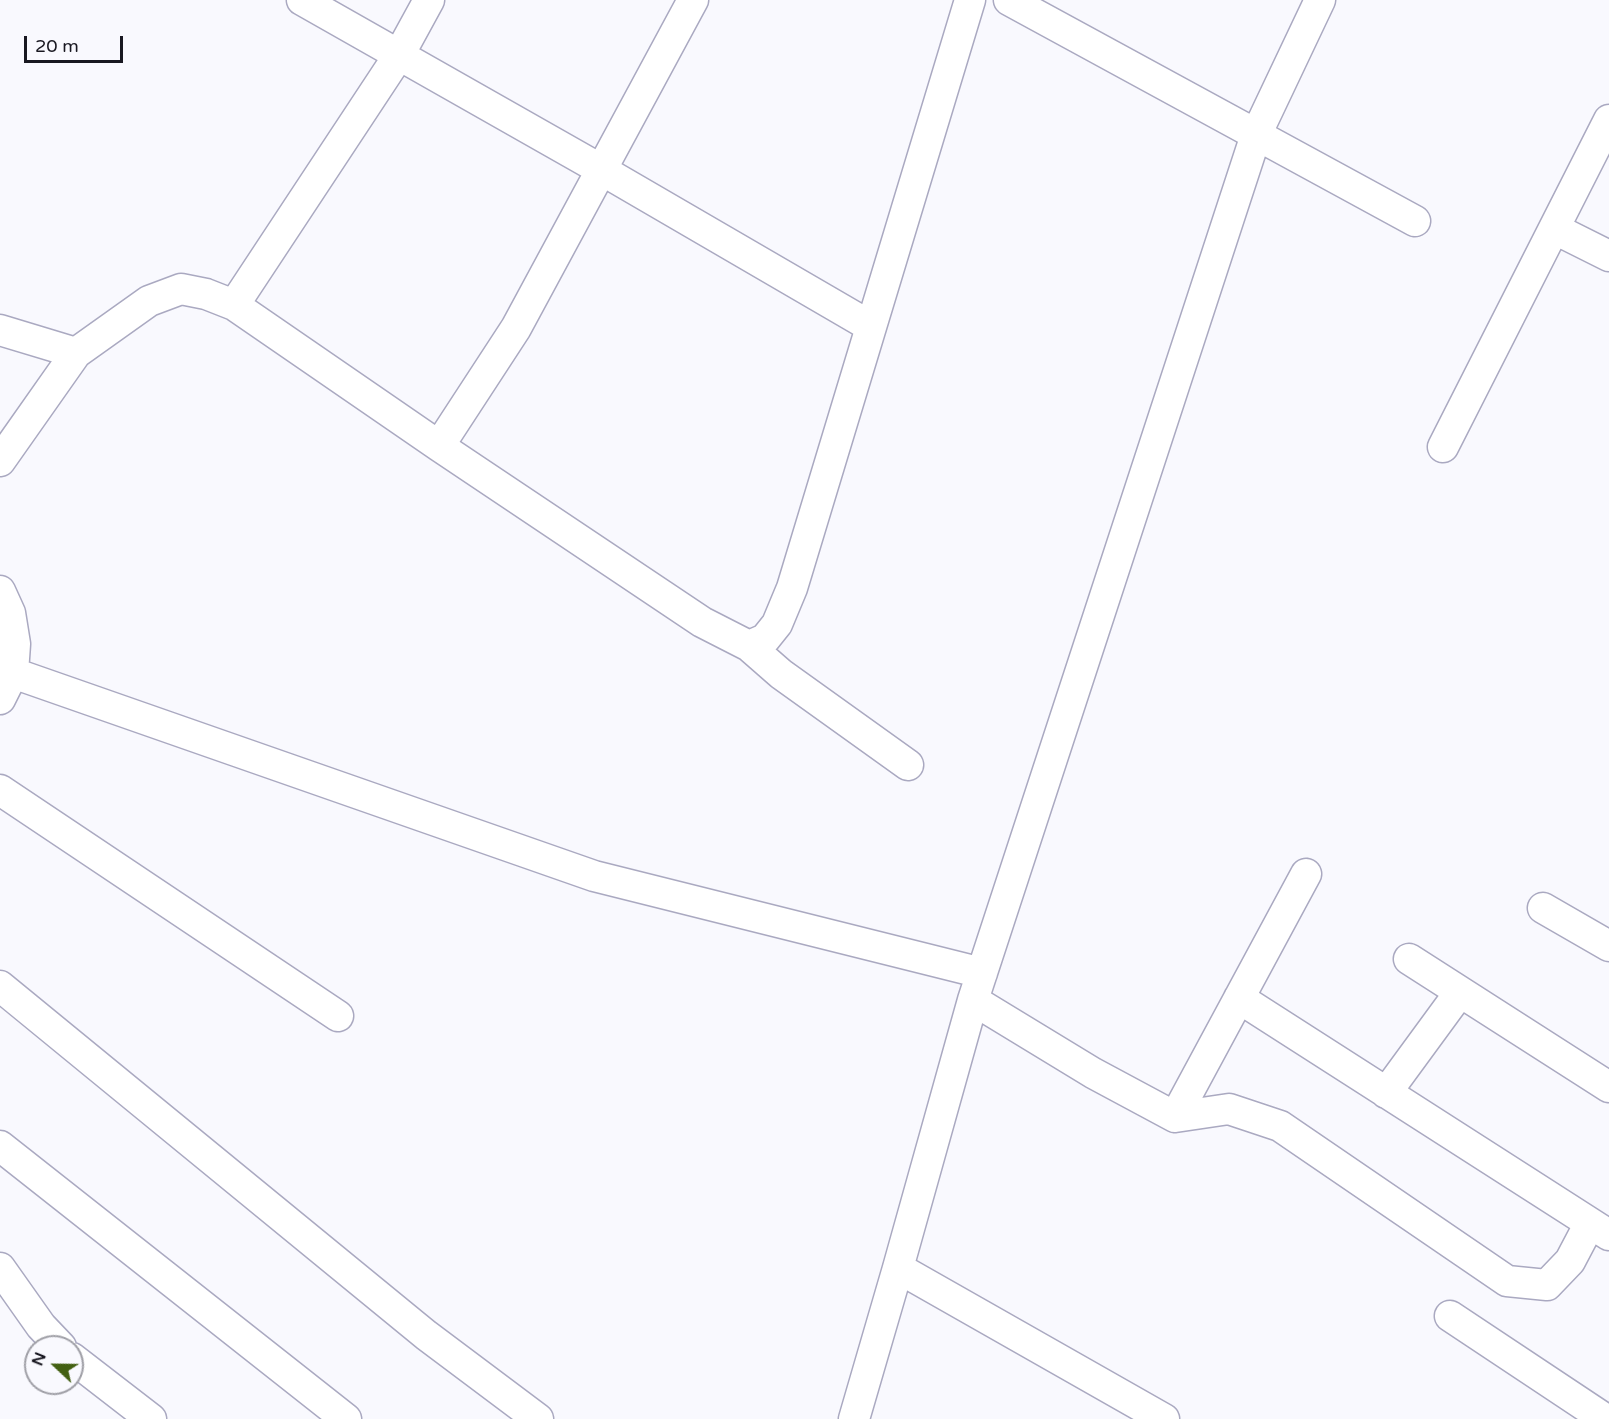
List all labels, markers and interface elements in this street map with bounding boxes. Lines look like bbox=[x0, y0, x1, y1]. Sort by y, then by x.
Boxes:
scale bar bbox=[27, 24, 126, 62]
text: 20 m bbox=[35, 35, 79, 57]
north arrow bbox=[24, 1335, 84, 1395]
text: N bbox=[27, 1349, 51, 1369]

